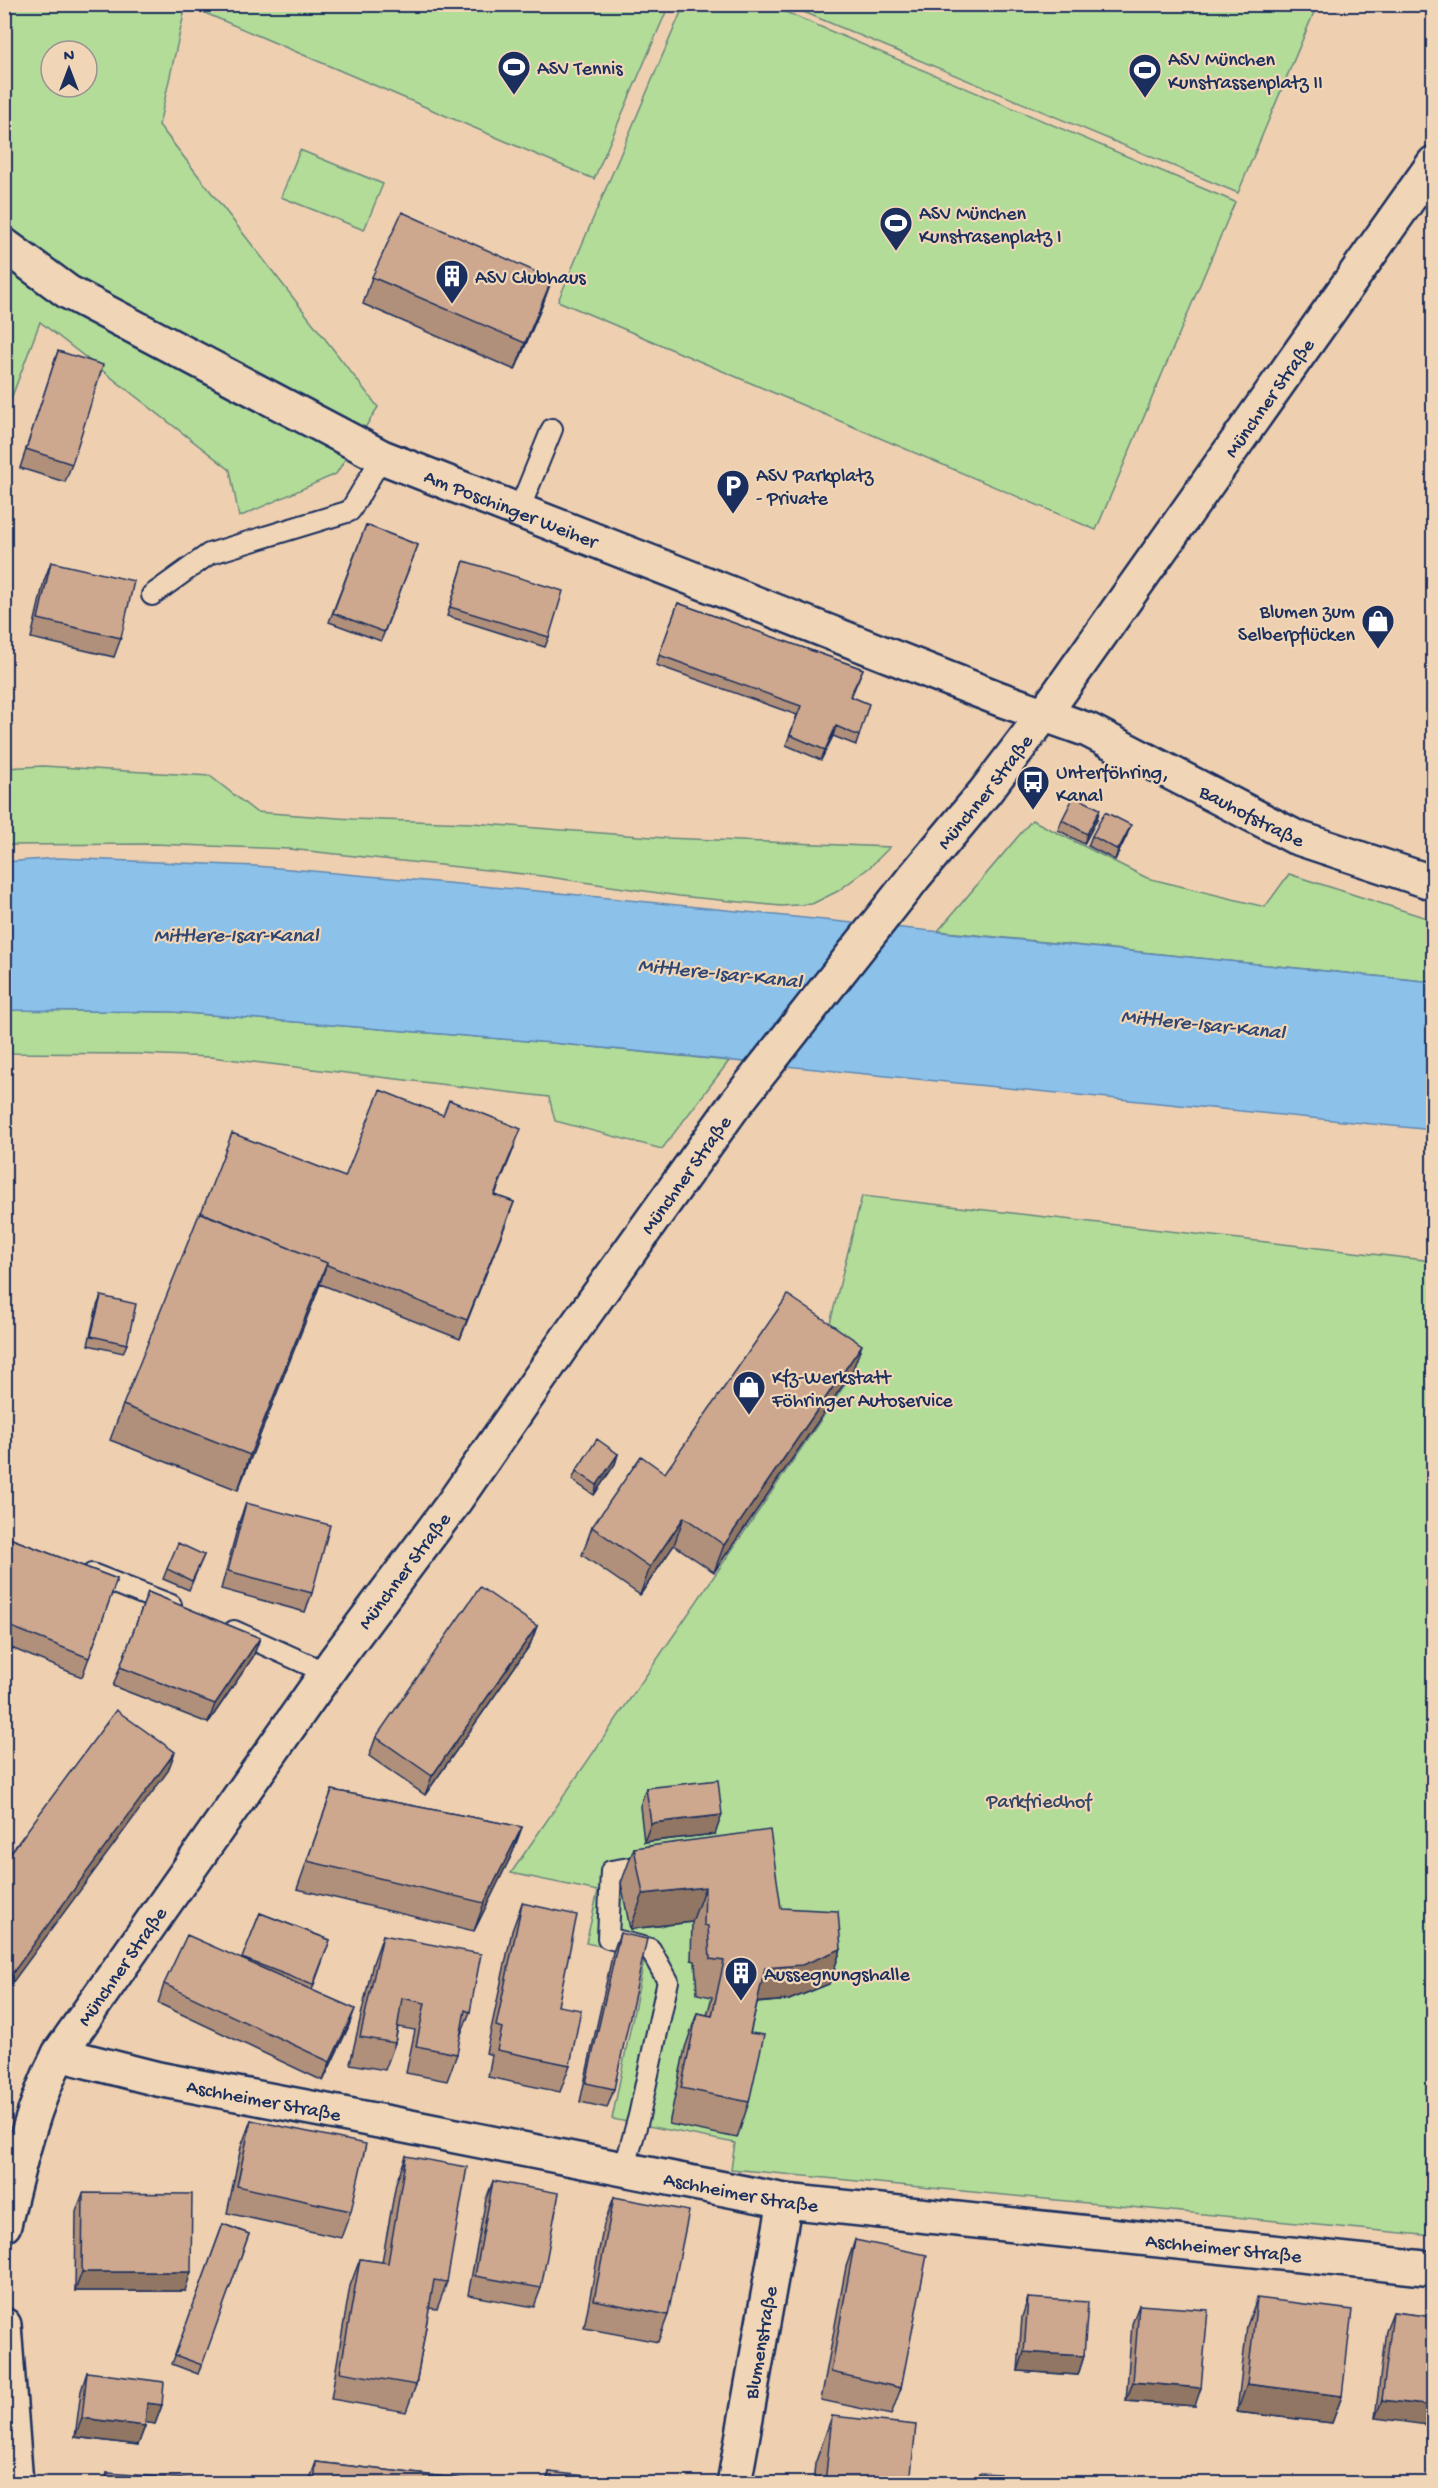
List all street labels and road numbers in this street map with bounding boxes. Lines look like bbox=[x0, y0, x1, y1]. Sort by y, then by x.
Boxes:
street label: Münchner Straße bbox=[1221, 335, 1321, 463]
street label: Am Poschinger Weiher bbox=[420, 467, 602, 556]
street label: Münchner Straße bbox=[934, 731, 1040, 855]
street label: Bauhofstraße bbox=[1194, 781, 1307, 854]
street label: Münchner Straße bbox=[638, 1112, 738, 1240]
street label: Münchner Straße bbox=[355, 1509, 458, 1635]
street label: Münchner Straße bbox=[74, 1903, 174, 2032]
street label: Aschheimer Straße bbox=[184, 2077, 343, 2129]
street label: Aschheimer Straße bbox=[661, 2169, 820, 2219]
street label: Aschheimer Straße bbox=[1144, 2231, 1303, 2270]
street label: Blumenstraße bbox=[741, 2284, 785, 2402]

